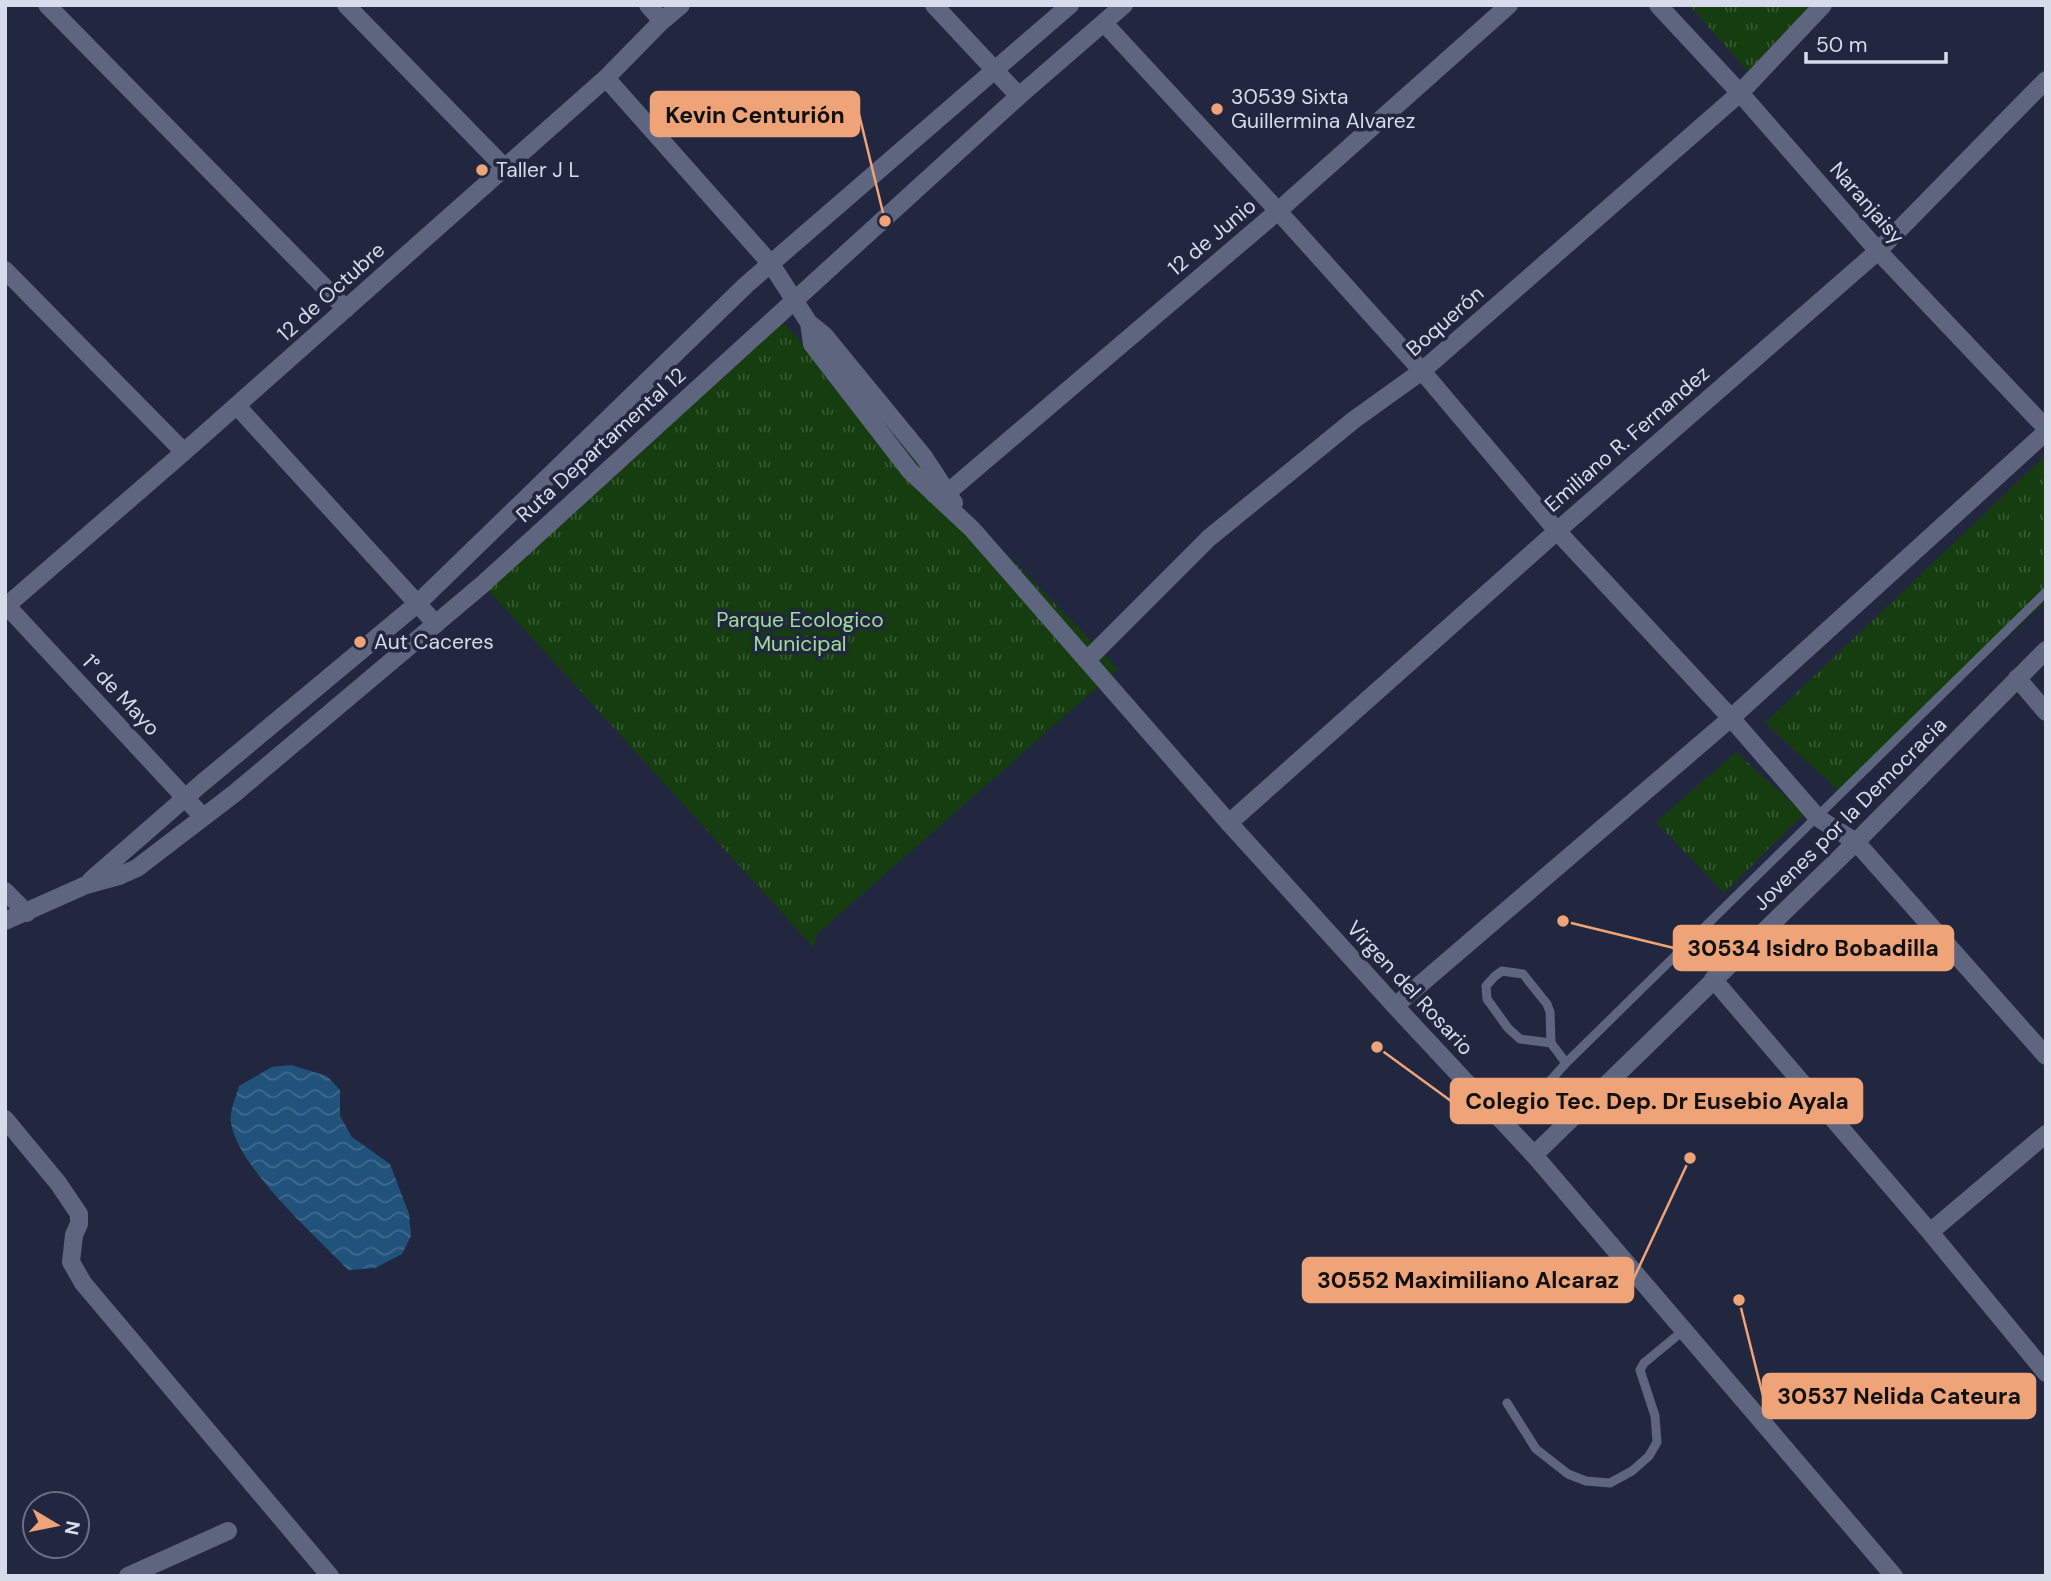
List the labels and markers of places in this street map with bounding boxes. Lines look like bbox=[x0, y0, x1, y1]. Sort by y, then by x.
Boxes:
place label: 30539 Sixta Guillermina Alvarez bbox=[1231, 83, 1415, 135]
callout: Kevin Centurión bbox=[651, 92, 859, 136]
marker: 30539 Sixta Guillermina Alvarez bbox=[1209, 101, 1225, 117]
place label: Taller J L bbox=[496, 156, 579, 184]
marker: Taller J L bbox=[474, 162, 490, 178]
place label: Aut Caceres bbox=[374, 628, 494, 656]
marker: Aut Caceres bbox=[352, 634, 368, 650]
callout: 30534 Isidro Bobadilla bbox=[1674, 926, 1953, 970]
callout: Colegio Tec. Dep. Dr Eusebio Ayala bbox=[1451, 1079, 1862, 1123]
callout: 30552 Maximiliano Alcaraz bbox=[1303, 1258, 1633, 1302]
callout: 30537 Nelida Cateura bbox=[1763, 1374, 2035, 1418]

